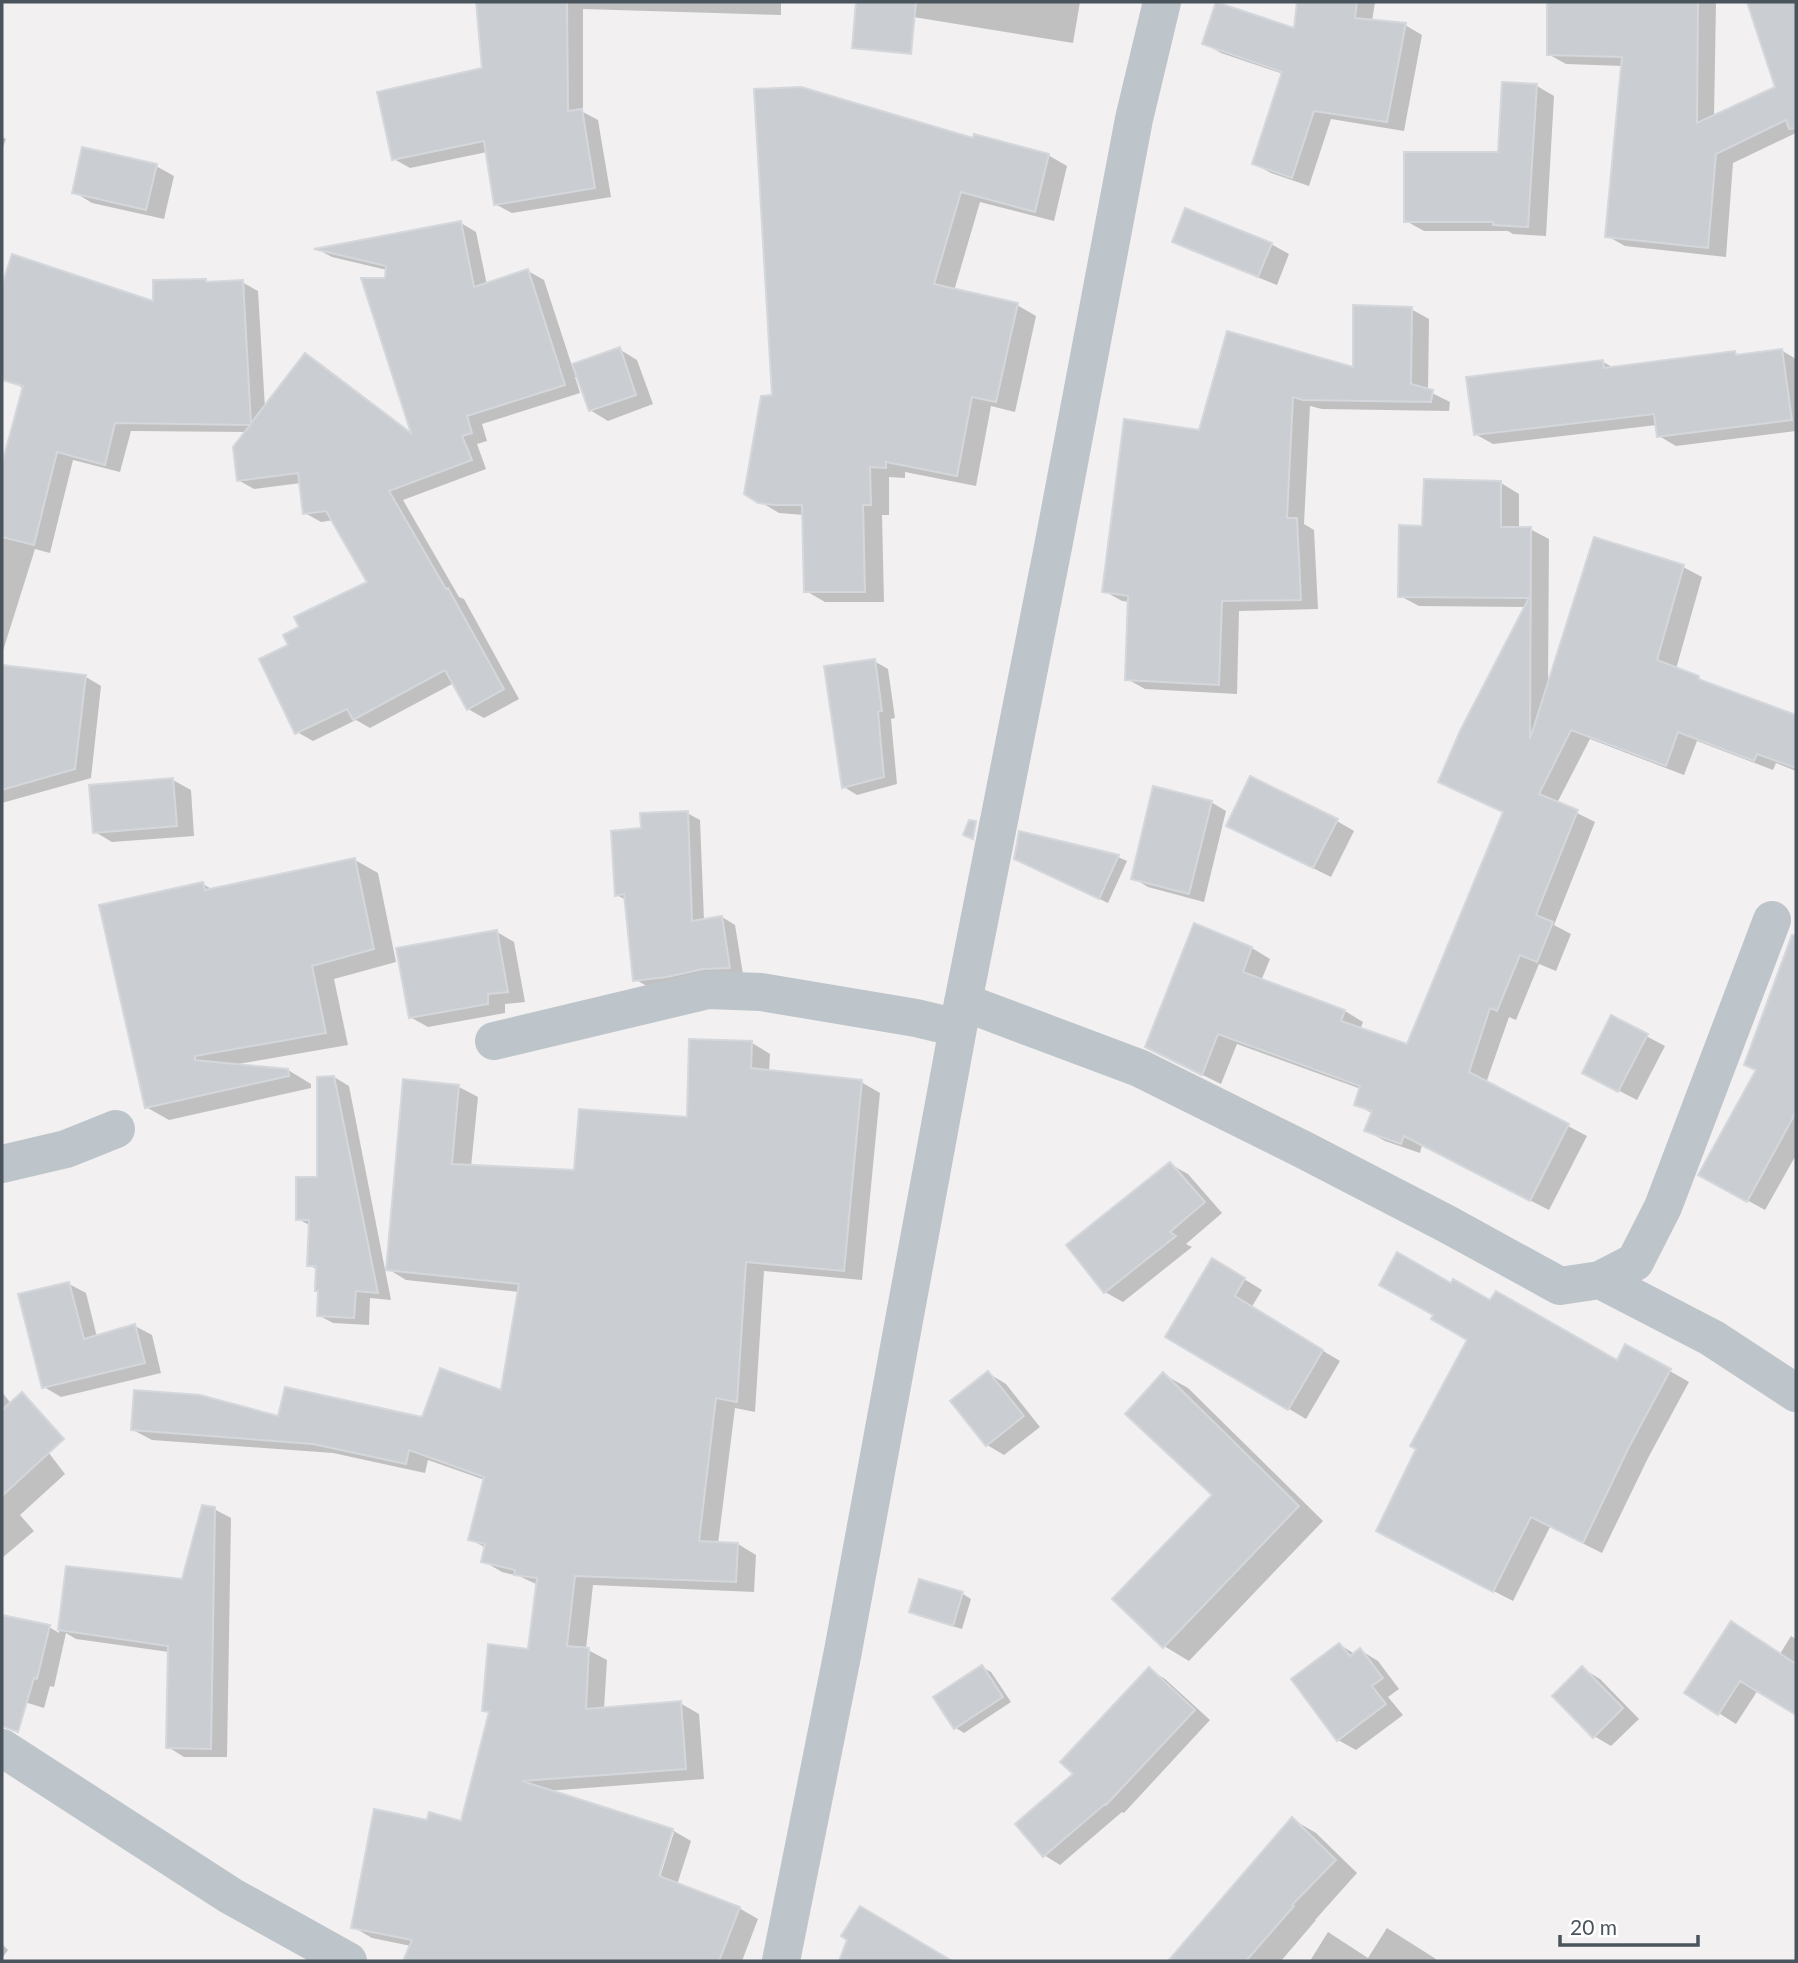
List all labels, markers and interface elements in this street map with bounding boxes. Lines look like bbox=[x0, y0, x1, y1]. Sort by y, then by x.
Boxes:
scale bar bbox=[1560, 1904, 1698, 1948]
text: 20 m bbox=[1570, 1914, 1617, 1939]

